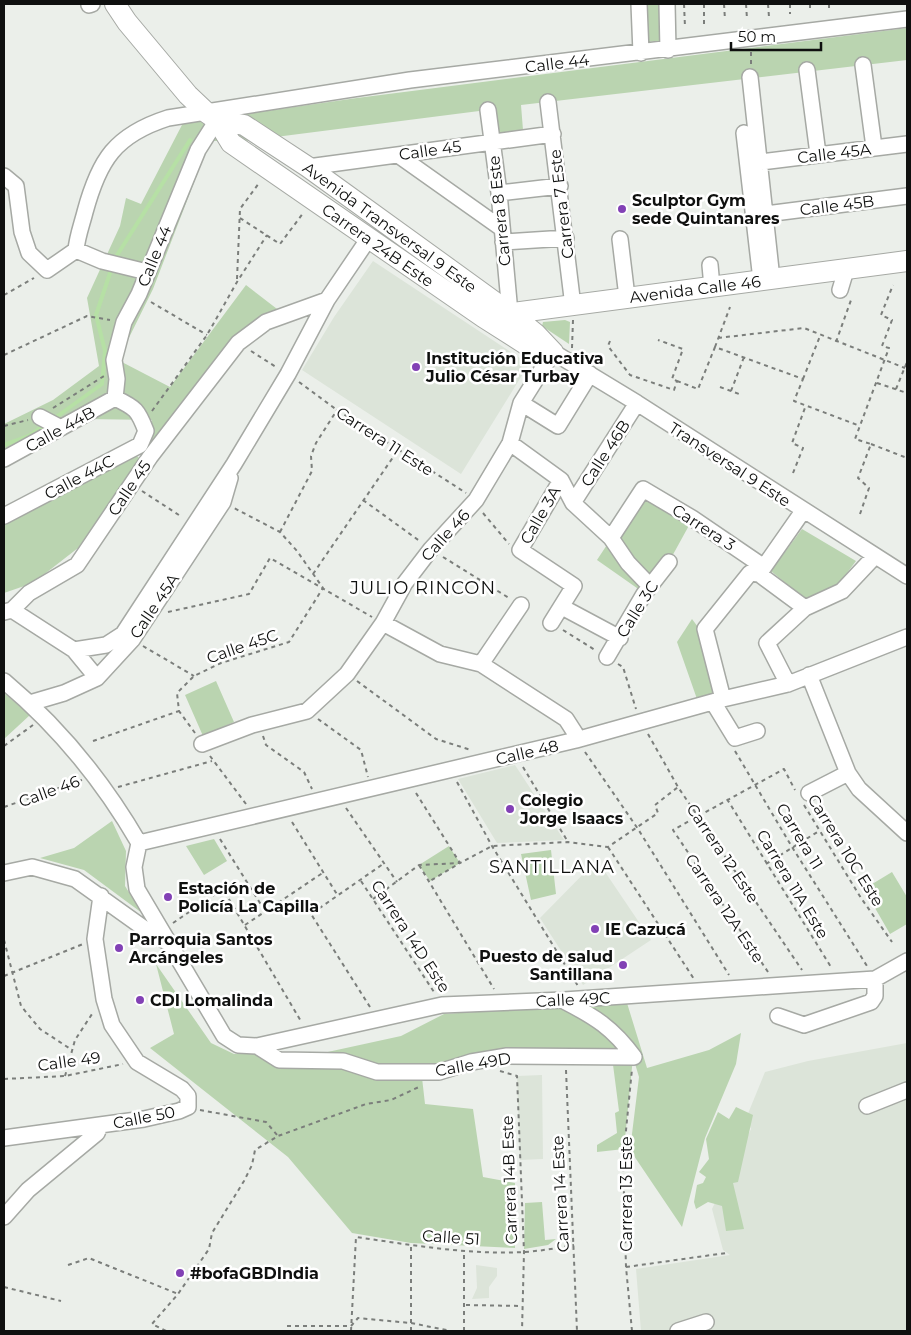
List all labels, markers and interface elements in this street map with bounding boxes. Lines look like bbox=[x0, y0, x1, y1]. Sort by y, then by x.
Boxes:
scale bar bbox=[731, 20, 821, 52]
text: 50 m bbox=[738, 27, 776, 46]
street label: Calle 44 bbox=[524, 50, 591, 77]
street label: Calle 45 bbox=[398, 137, 462, 164]
street label: Calle 45A bbox=[796, 139, 873, 167]
street label: Carrera 7 Este bbox=[545, 148, 578, 260]
street label: Carrera 8 Este bbox=[484, 155, 515, 267]
street label: Avenida Transversal 9 Este bbox=[299, 158, 480, 297]
place label: Sculptor Gym sede Quintanares bbox=[632, 191, 780, 228]
street label: Calle 45B bbox=[799, 192, 875, 219]
street label: Carrera 24B Este bbox=[318, 200, 437, 291]
marker: Sculptor Gym sede Quintanares bbox=[616, 203, 628, 215]
street label: Calle 44 bbox=[134, 222, 175, 290]
street label: Avenida Calle 46 bbox=[628, 272, 762, 307]
place label: Institución Educativa Julio César Turbay bbox=[425, 349, 604, 386]
marker: Institución Educativa Julio César Turbay bbox=[410, 361, 422, 373]
street label: Calle 44B bbox=[22, 403, 98, 456]
street label: Carrera 11 Este bbox=[332, 403, 437, 480]
street label: Calle 46B bbox=[577, 416, 634, 490]
street label: Transversal 9 Este bbox=[665, 418, 794, 511]
street label: Calle 44C bbox=[41, 451, 117, 504]
street label: Calle 45 bbox=[104, 457, 155, 520]
street label: Calle 3A bbox=[516, 482, 565, 548]
street label: Carrera 3 bbox=[669, 500, 739, 555]
street label: Calle 46 bbox=[417, 505, 474, 565]
street label: Calle 45A bbox=[126, 570, 183, 642]
district label: JULIO RINCON bbox=[349, 577, 496, 599]
street label: Calle 3C bbox=[613, 577, 662, 641]
street label: Calle 45C bbox=[204, 625, 280, 668]
street label: Calle 48 bbox=[494, 736, 560, 769]
street label: Calle 46 bbox=[16, 772, 82, 811]
place label: Colegio Jorge Isaacs bbox=[519, 791, 624, 828]
street label: Carrera 10C Este bbox=[804, 791, 888, 910]
street label: Carrera 12 Este bbox=[682, 800, 763, 906]
street label: Carrera 11 bbox=[772, 800, 827, 873]
marker: Colegio Jorge Isaacs bbox=[504, 803, 516, 815]
street label: Carrera 11A Este bbox=[753, 826, 833, 942]
street label: Carrera 12A Este bbox=[681, 850, 768, 966]
district label: SANTILLANA bbox=[489, 856, 615, 878]
street label: Carrera 14D Este bbox=[367, 876, 454, 996]
place label: Estación de Policía La Capilla bbox=[178, 879, 319, 916]
marker: Estación de Policía La Capilla bbox=[162, 891, 174, 903]
place label: IE Cazucá bbox=[605, 920, 686, 939]
marker: IE Cazucá bbox=[589, 923, 601, 935]
place label: Parroquia Santos Arcángeles bbox=[128, 930, 273, 967]
marker: Parroquia Santos Arcángeles bbox=[113, 942, 125, 954]
place label: Puesto de salud Santillana bbox=[479, 947, 613, 984]
marker: Puesto de salud Santillana bbox=[617, 959, 629, 971]
street label: Calle 49C bbox=[535, 988, 611, 1011]
place label: CDI Lomalinda bbox=[150, 991, 273, 1010]
marker: CDI Lomalinda bbox=[134, 994, 146, 1006]
street label: Calle 49 bbox=[36, 1048, 102, 1075]
street label: Calle 49D bbox=[434, 1048, 512, 1080]
street label: Calle 50 bbox=[111, 1102, 177, 1133]
street label: Carrera 14B Este bbox=[498, 1115, 521, 1245]
street label: Carrera 14 Este bbox=[548, 1135, 573, 1253]
street label: Carrera 13 Este bbox=[617, 1136, 636, 1252]
street label: Calle 51 bbox=[421, 1226, 481, 1249]
place label: #bofaGBDIndia bbox=[190, 1264, 319, 1283]
marker: #bofaGBDIndia bbox=[174, 1267, 186, 1279]

